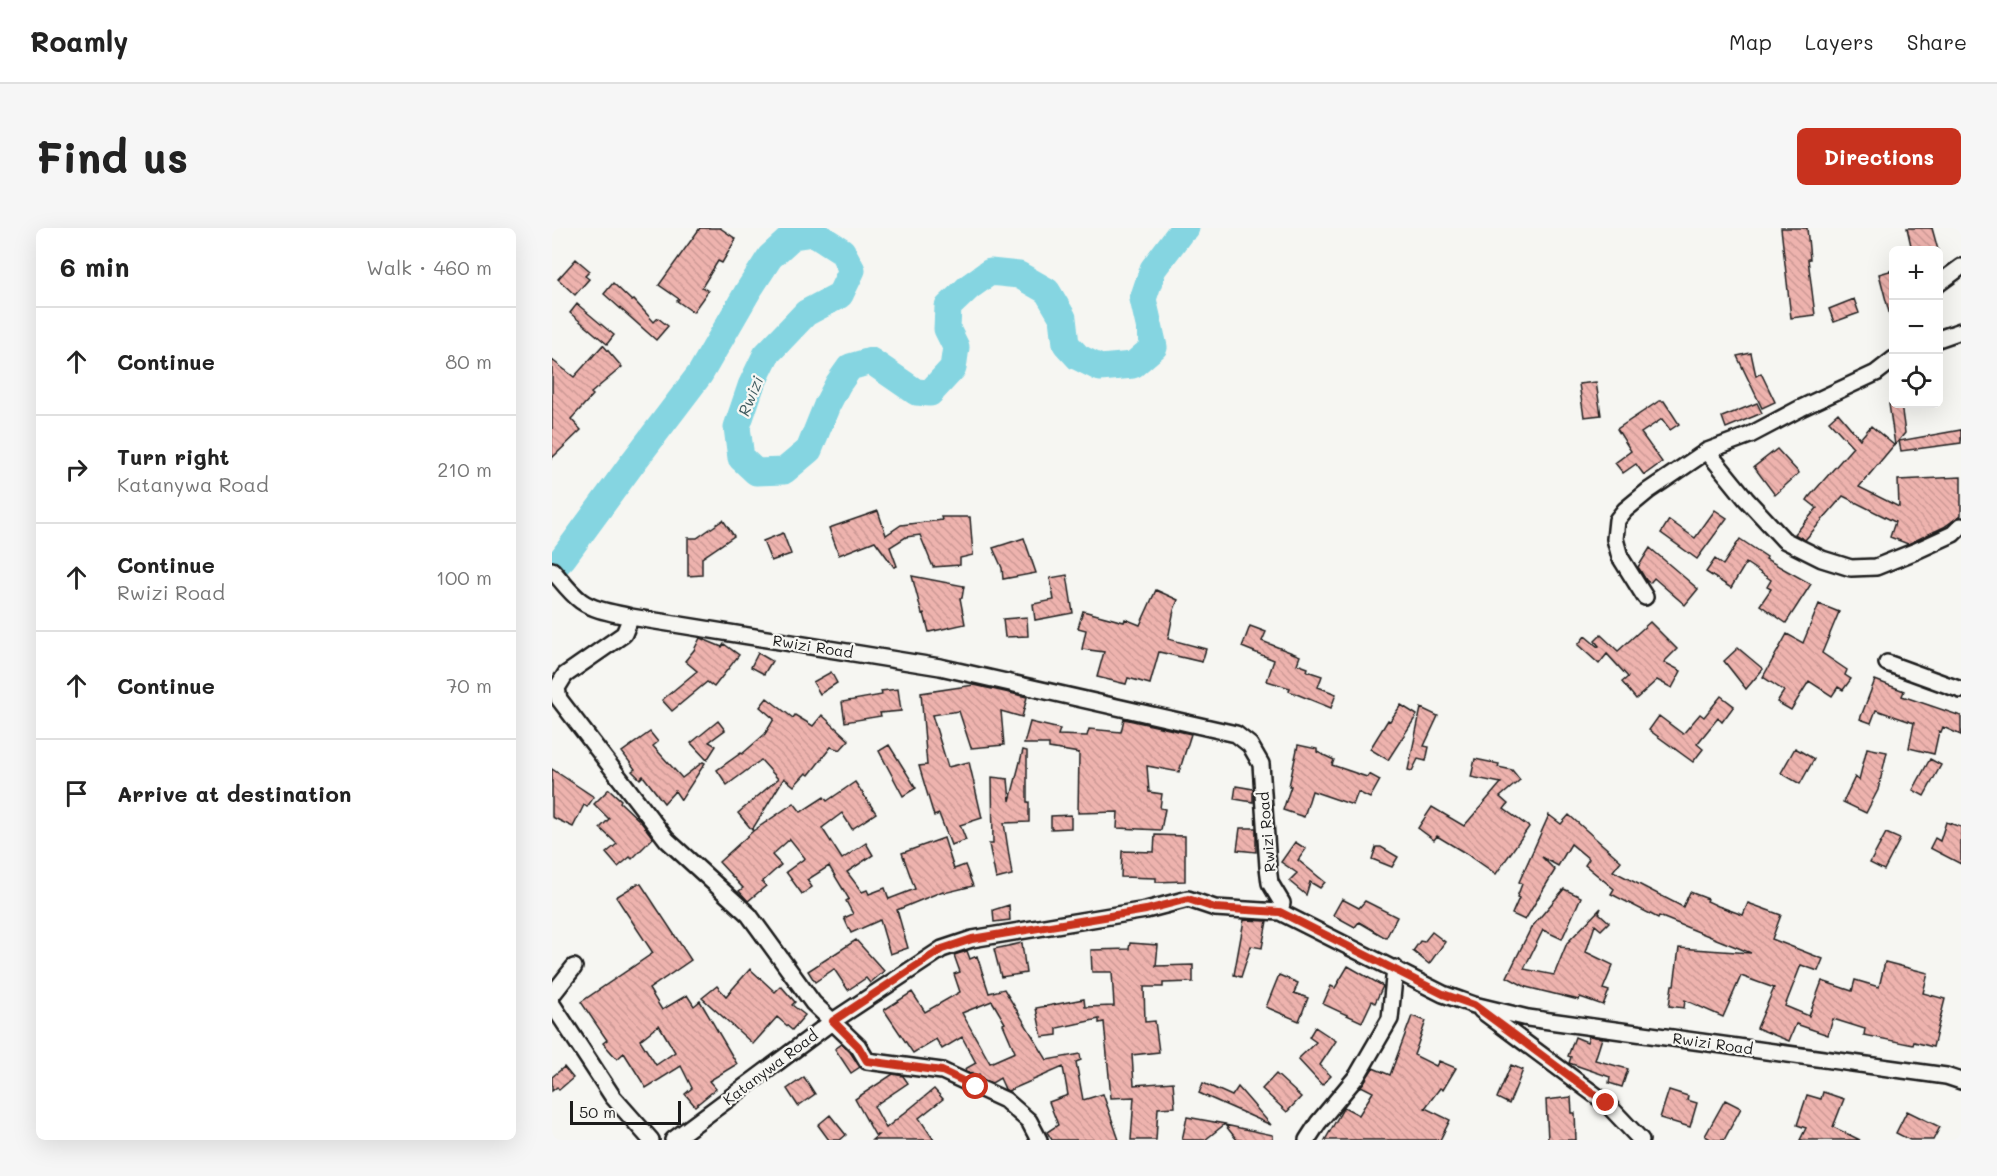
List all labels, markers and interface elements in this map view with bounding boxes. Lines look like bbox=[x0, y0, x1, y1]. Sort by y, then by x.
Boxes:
text: Roamly bbox=[30, 23, 129, 59]
text: Map bbox=[1729, 28, 1772, 55]
text: Layers bbox=[1805, 28, 1874, 55]
text: Share bbox=[1907, 28, 1967, 55]
button: Directions bbox=[1797, 128, 1961, 185]
text: Find us bbox=[36, 129, 188, 184]
map controls bbox=[1889, 246, 1943, 408]
button: + bbox=[1889, 246, 1943, 300]
text: 6 min bbox=[60, 250, 129, 284]
text: Walk · 460 m bbox=[366, 254, 492, 280]
button: − bbox=[1889, 300, 1943, 354]
icon: ahead bbox=[60, 345, 93, 378]
text: Continue bbox=[117, 347, 215, 376]
text: 80 m bbox=[445, 348, 492, 374]
button: locate bbox=[1889, 354, 1943, 408]
water label: Rwizi bbox=[733, 373, 768, 419]
text: Turn right bbox=[117, 442, 229, 471]
icon: right bbox=[60, 453, 93, 486]
text: 210 m bbox=[437, 456, 492, 482]
text: Katanywa Road bbox=[117, 471, 269, 497]
text: Continue bbox=[117, 550, 215, 579]
icon: ahead bbox=[60, 561, 93, 594]
text: 100 m bbox=[436, 564, 492, 590]
text: Rwizi Road bbox=[117, 579, 225, 605]
street label: Rwizi Road bbox=[771, 630, 855, 662]
icon: ahead bbox=[60, 669, 93, 702]
text: Continue bbox=[117, 671, 215, 700]
text: 70 m bbox=[446, 672, 492, 698]
icon: arrive bbox=[60, 777, 93, 810]
text: Arrive at destination bbox=[117, 779, 352, 808]
street label: Rwizi Road bbox=[1253, 791, 1279, 873]
street label: Katanywa Road bbox=[719, 1025, 821, 1109]
street label: Rwizi Road bbox=[1672, 1027, 1754, 1059]
route start bbox=[962, 1073, 988, 1099]
route end bbox=[1592, 1089, 1618, 1115]
scale bar bbox=[570, 1098, 681, 1126]
text: 50 m bbox=[579, 1101, 616, 1122]

